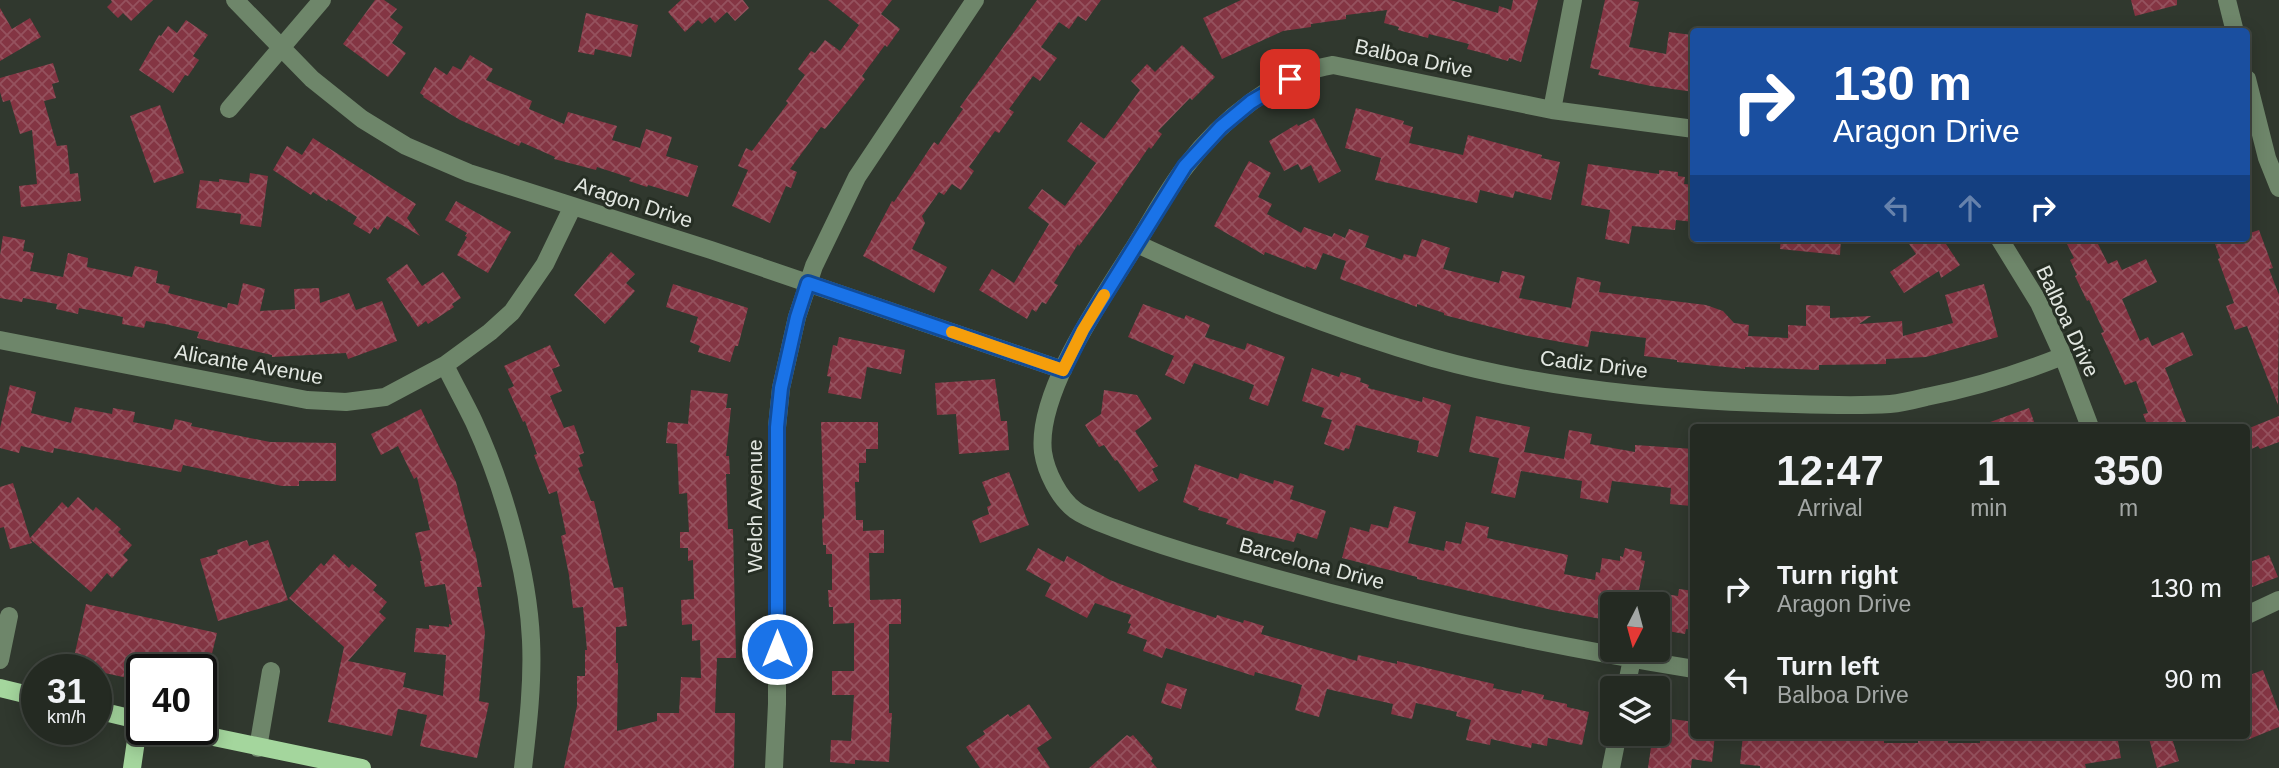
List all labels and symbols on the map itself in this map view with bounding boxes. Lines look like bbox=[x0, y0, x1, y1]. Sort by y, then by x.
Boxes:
street label: Balboa Drive bbox=[1353, 34, 1475, 82]
pin bbox=[1260, 49, 1320, 109]
street label: Aragon Drive bbox=[572, 172, 696, 232]
street label: Balboa Drive bbox=[2032, 262, 2104, 380]
street label: Alicante Avenue bbox=[173, 340, 325, 388]
street label: Cadiz Drive bbox=[1539, 346, 1649, 382]
street label: Welch Avenue bbox=[743, 439, 766, 573]
street label: Barcelona Drive bbox=[1237, 533, 1387, 593]
north arrow bbox=[1600, 592, 1670, 662]
position arrow bbox=[740, 612, 814, 686]
speed limit sign: 40 bbox=[126, 654, 217, 745]

